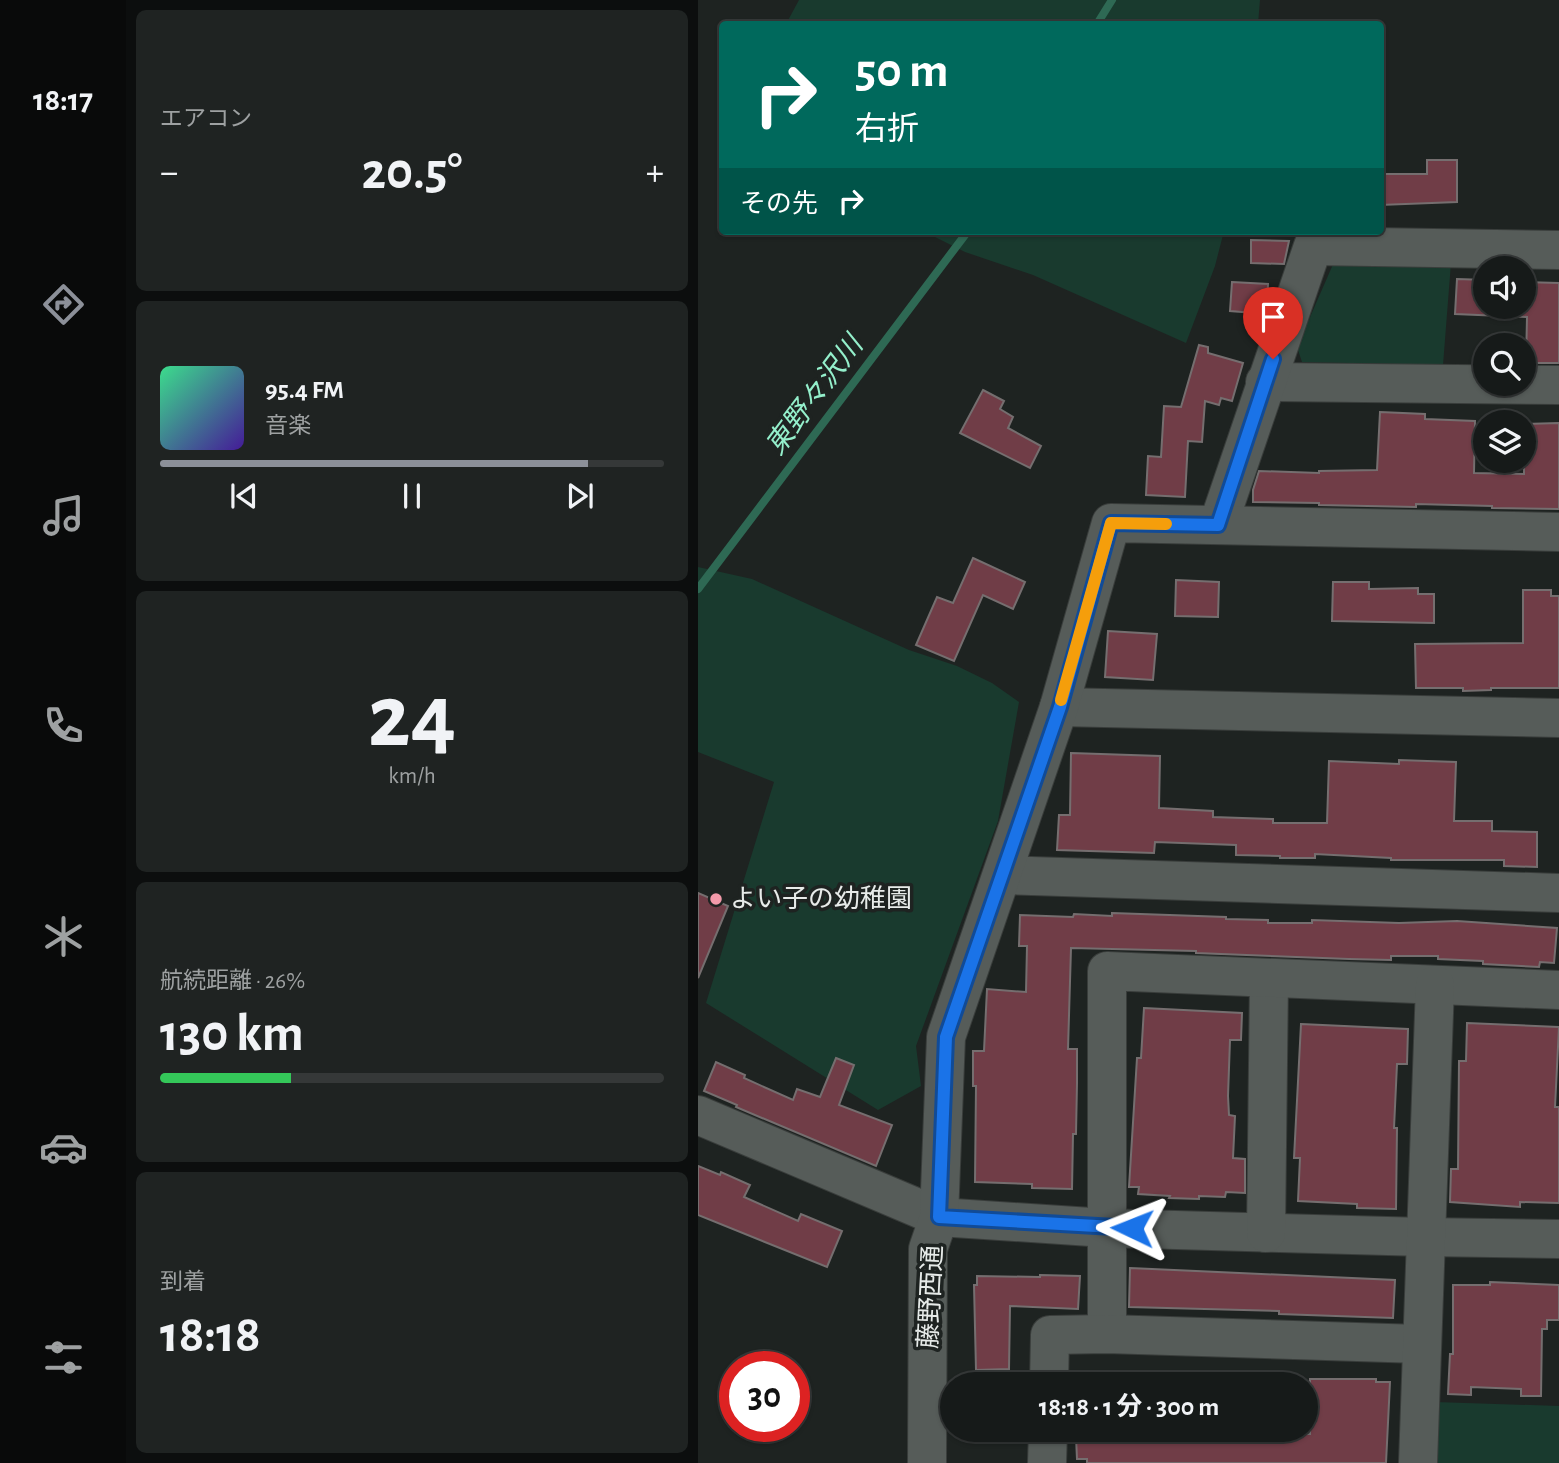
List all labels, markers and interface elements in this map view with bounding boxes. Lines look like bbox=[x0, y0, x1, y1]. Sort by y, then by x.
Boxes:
text: 50 m bbox=[855, 47, 949, 96]
icon: right bbox=[740, 49, 831, 140]
text: 18:17 bbox=[33, 84, 93, 116]
text: エアコン bbox=[160, 108, 252, 131]
text: 右折 bbox=[855, 113, 919, 145]
text: 20.5° bbox=[361, 146, 463, 198]
text: − bbox=[160, 154, 178, 192]
text: + bbox=[646, 154, 664, 192]
icon: right bbox=[832, 182, 870, 220]
text: その先 bbox=[740, 191, 818, 217]
map controls bbox=[1473, 256, 1536, 473]
button: sound bbox=[1473, 256, 1536, 319]
icon: directions bbox=[39, 280, 88, 329]
pin bbox=[1243, 287, 1303, 359]
icon: arrive bbox=[1254, 298, 1292, 336]
water label: 東野々沢川 bbox=[760, 328, 870, 460]
button: search bbox=[1473, 333, 1536, 396]
text: 95.4 FM bbox=[265, 377, 344, 403]
button: layers bbox=[1473, 410, 1536, 473]
text: 音楽 bbox=[265, 415, 311, 438]
icon: previous bbox=[225, 477, 263, 515]
icon: pause bbox=[393, 477, 431, 515]
icon: next bbox=[561, 477, 599, 515]
icon: music bbox=[39, 491, 88, 540]
text: 24 bbox=[368, 672, 456, 763]
icon: phone bbox=[39, 701, 88, 750]
text: km/h bbox=[388, 765, 436, 788]
place label: よい子の幼稚園 bbox=[730, 884, 912, 912]
marker: よい子の幼稚園 bbox=[708, 891, 724, 907]
icon: climate bbox=[39, 912, 88, 961]
text: 航続距離 · 26% bbox=[160, 970, 305, 993]
text: 130 km bbox=[160, 1008, 304, 1060]
icon: car bbox=[39, 1123, 88, 1172]
position arrow bbox=[1095, 1191, 1169, 1265]
street label: 藤野西通 bbox=[914, 1244, 947, 1350]
text: 到着 bbox=[160, 1271, 206, 1294]
text: 18:18 bbox=[160, 1309, 261, 1361]
icon: filters bbox=[39, 1333, 88, 1382]
speed limit sign: 30 bbox=[719, 1351, 810, 1442]
text: 18:18 · 1 分 · 300 m bbox=[1039, 1394, 1219, 1420]

